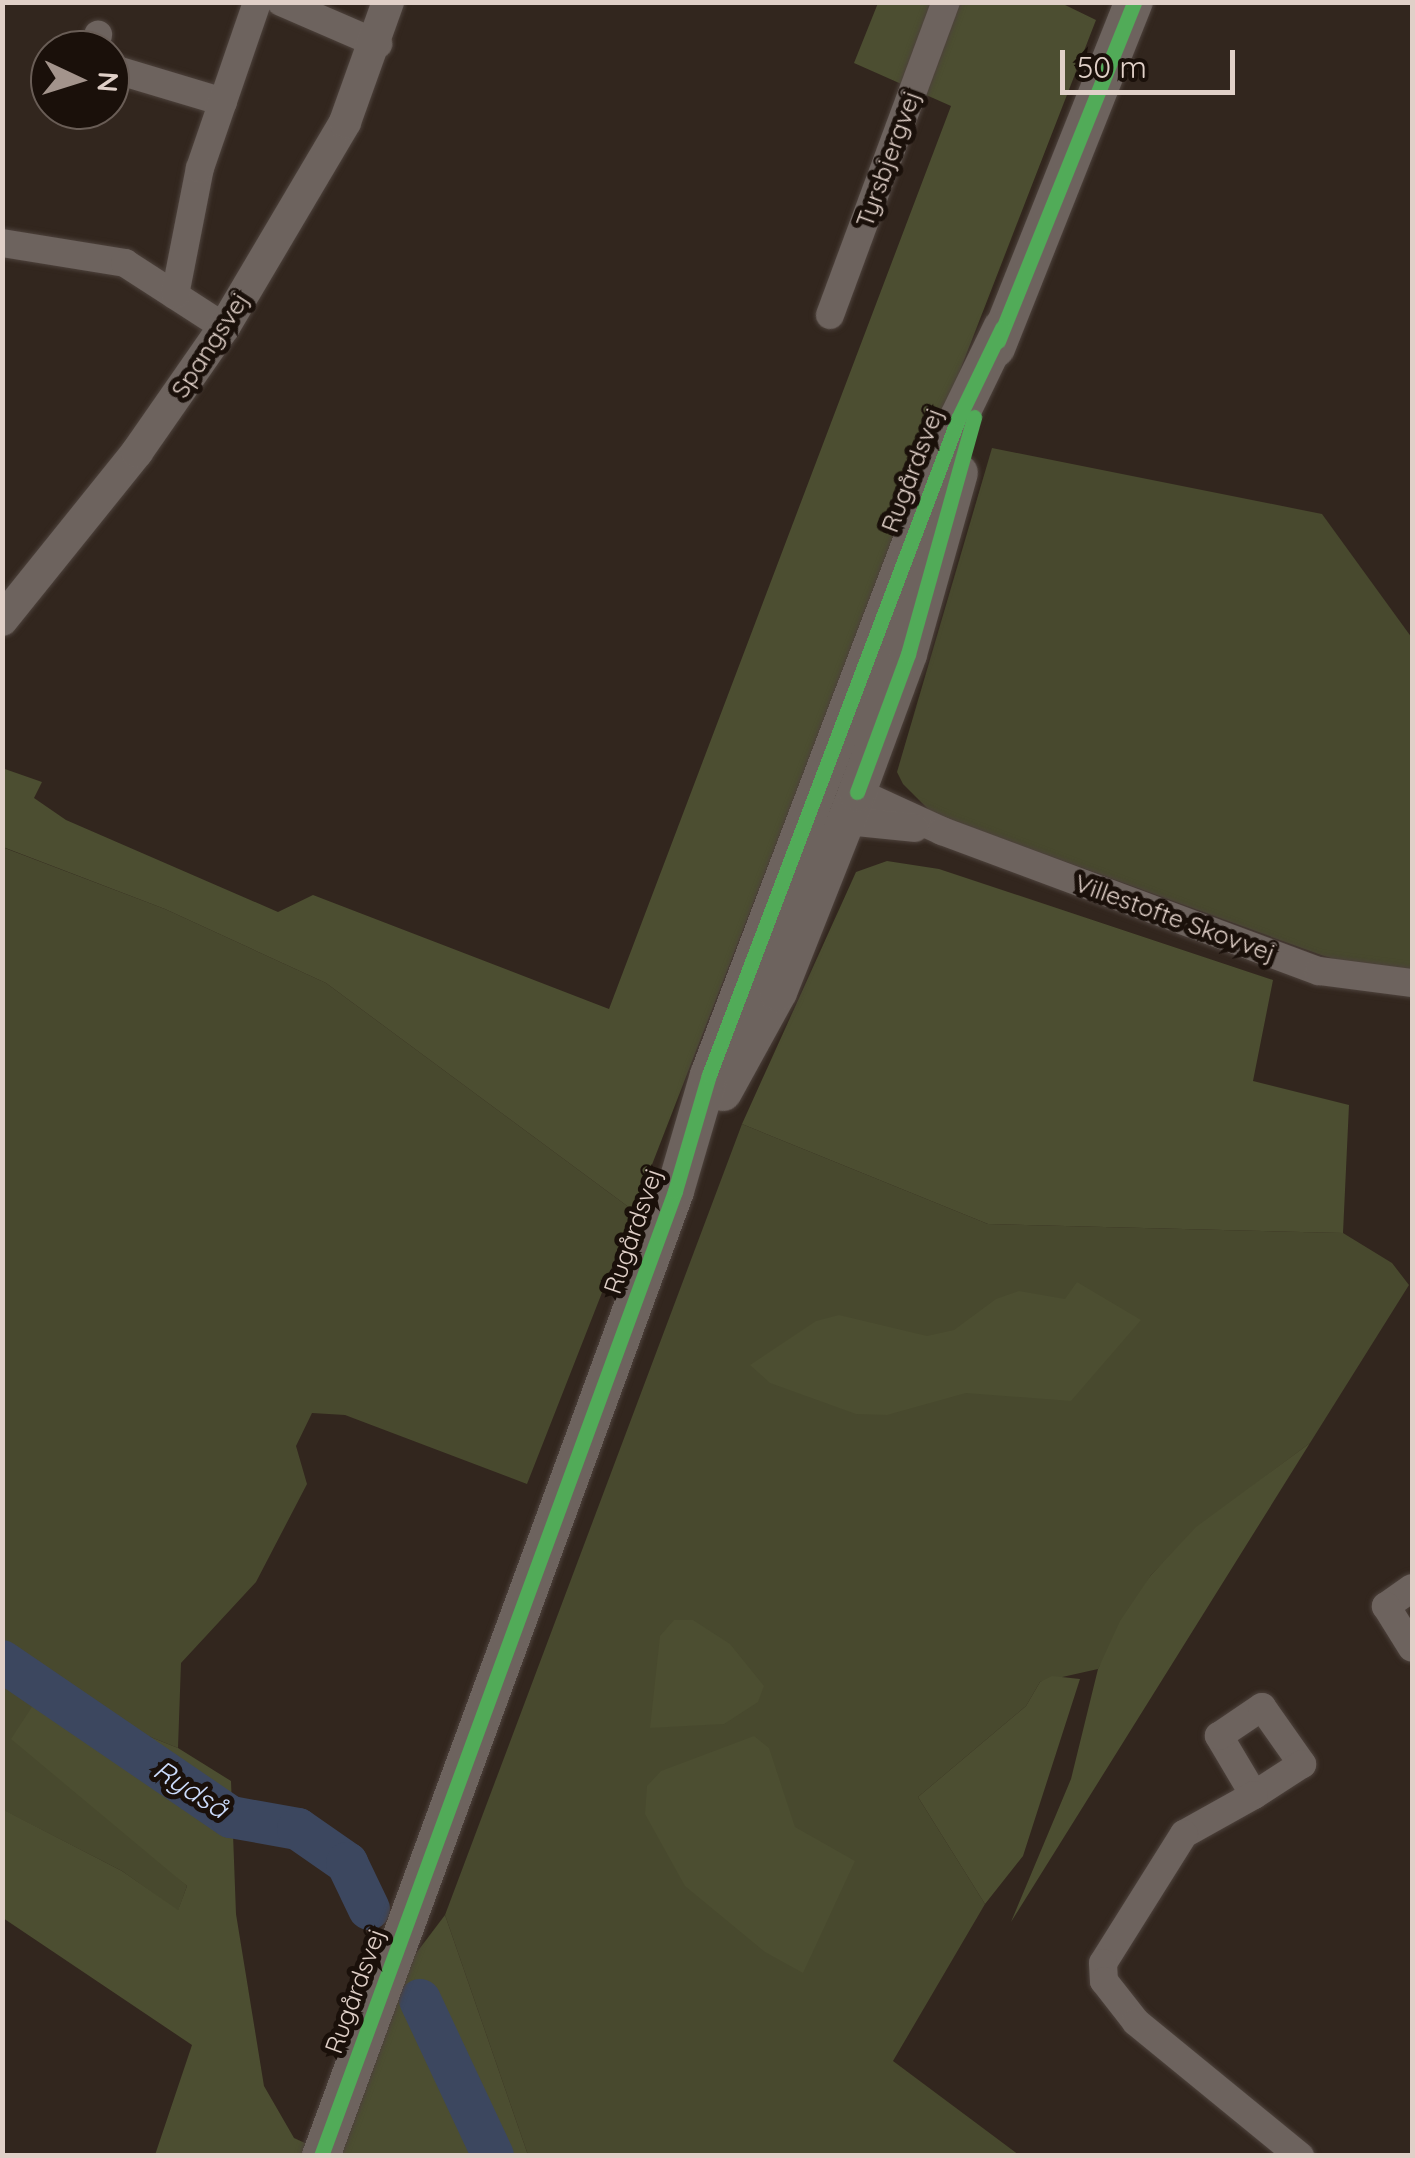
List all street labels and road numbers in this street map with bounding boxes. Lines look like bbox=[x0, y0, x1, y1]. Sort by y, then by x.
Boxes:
street label: Tyrsbjergvej bbox=[849, 87, 927, 231]
street label: Spangsvej bbox=[165, 287, 255, 403]
street label: Rugårdsvej bbox=[875, 403, 949, 537]
street label: Villestofte Skovvej bbox=[1071, 868, 1279, 968]
street label: Rugårdsvej bbox=[597, 1164, 669, 1298]
street label: Rugårdsvej bbox=[318, 1924, 392, 2058]

